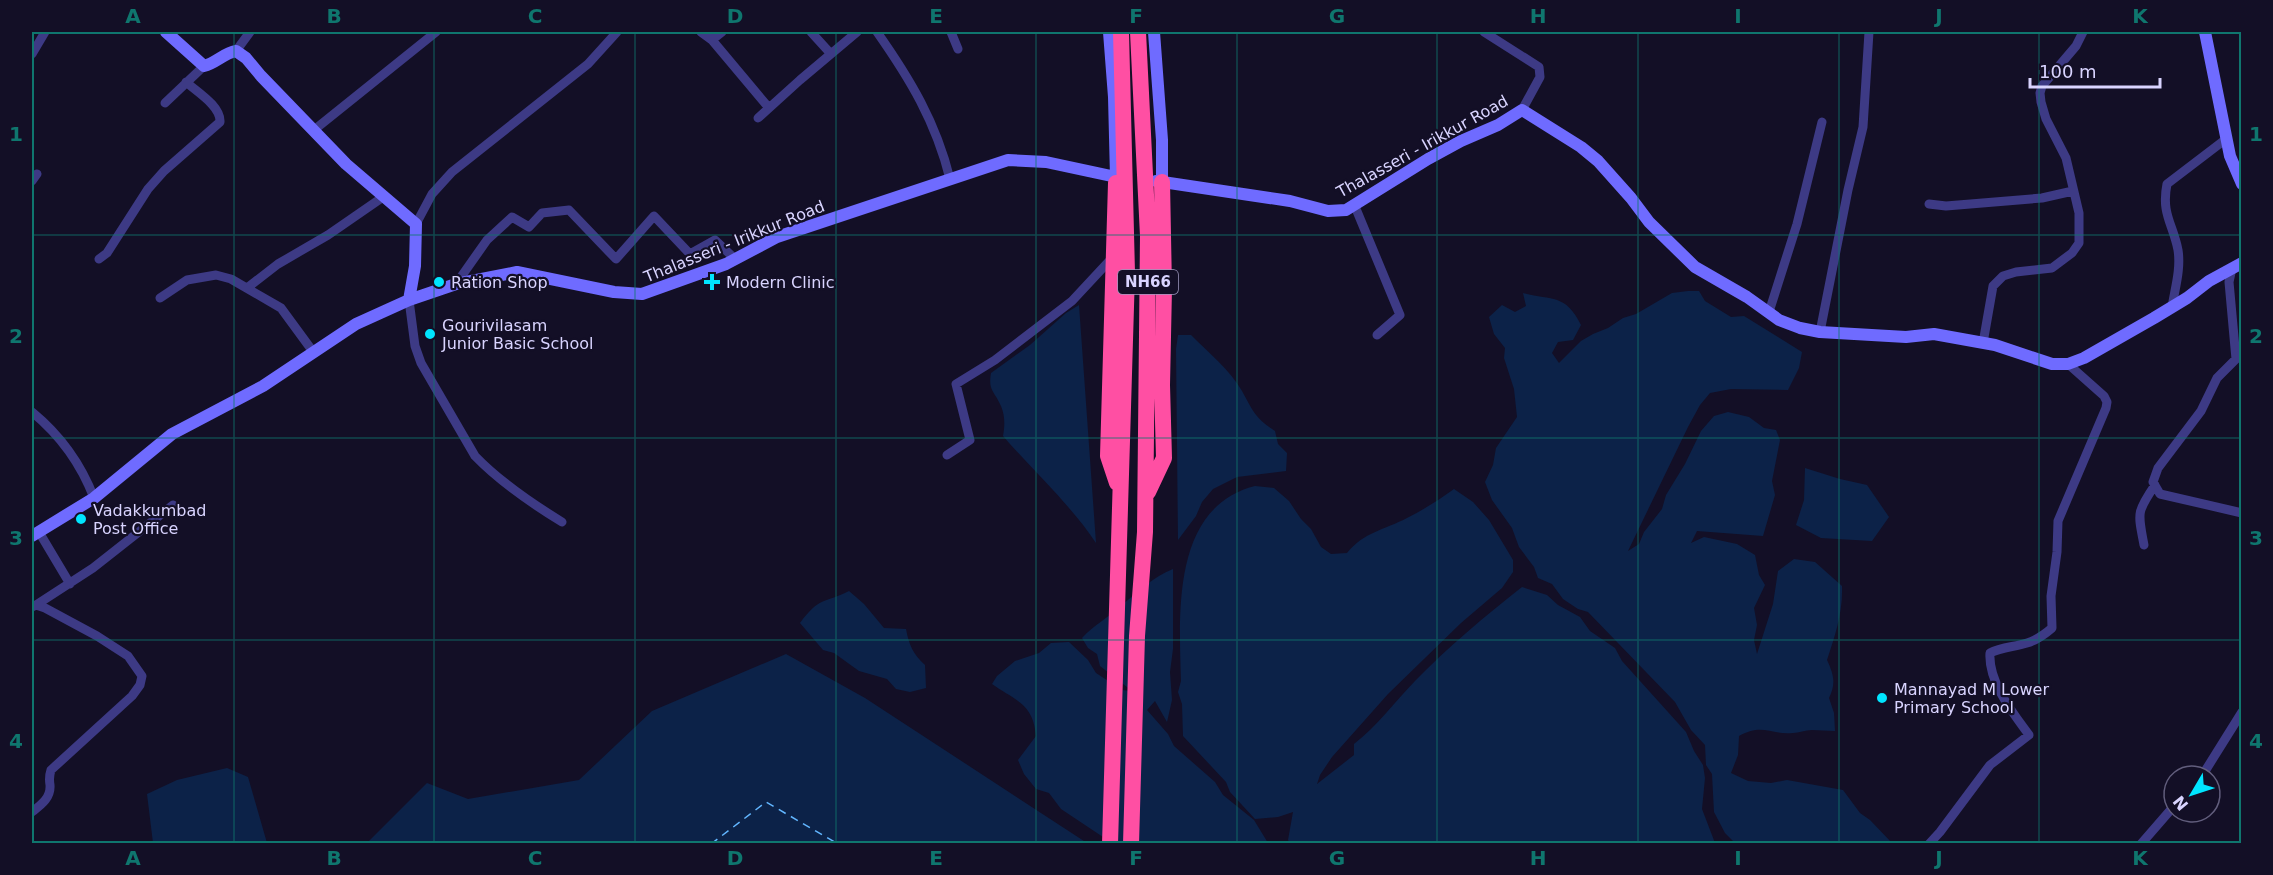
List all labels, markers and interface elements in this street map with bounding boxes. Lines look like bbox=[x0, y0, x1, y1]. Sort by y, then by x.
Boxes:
text: A bbox=[125, 4, 141, 28]
text: B bbox=[326, 4, 342, 28]
text: C bbox=[528, 4, 542, 28]
text: D bbox=[727, 4, 743, 28]
text: E bbox=[929, 4, 943, 28]
text: F bbox=[1129, 4, 1143, 28]
text: G bbox=[1329, 4, 1345, 28]
text: H bbox=[1530, 4, 1546, 28]
text: I bbox=[1734, 4, 1742, 28]
text: J bbox=[1933, 4, 1943, 28]
text: K bbox=[2132, 4, 2149, 28]
scale bar bbox=[2030, 51, 2160, 89]
text: 100 m bbox=[2039, 61, 2097, 82]
street label: Thalasseri - Irikkur Road bbox=[1332, 91, 1511, 202]
text: 1 bbox=[9, 122, 23, 146]
text: 1 bbox=[2249, 122, 2263, 146]
street label: Thalasseri - Irikkur Road bbox=[640, 196, 827, 287]
road number: NH66 bbox=[1118, 270, 1178, 294]
place label: Ration Shop bbox=[451, 273, 548, 292]
marker: Modern Clinic bbox=[703, 273, 721, 291]
place label: Modern Clinic bbox=[726, 273, 835, 292]
marker: Ration Shop bbox=[432, 275, 446, 289]
place label: Gourivilasam Junior Basic School bbox=[441, 316, 593, 353]
text: 2 bbox=[9, 324, 23, 348]
text: 2 bbox=[2249, 324, 2263, 348]
marker: Gourivilasam Junior Basic School bbox=[423, 327, 437, 341]
place label: Vadakkumbad Post Office bbox=[93, 501, 206, 538]
marker: Vadakkumbad Post Office bbox=[74, 512, 88, 526]
text: 3 bbox=[9, 526, 23, 550]
text: 3 bbox=[2249, 526, 2263, 550]
place label: Mannayad M Lower Primary School bbox=[1894, 680, 2049, 717]
marker: Mannayad M Lower Primary School bbox=[1875, 691, 1889, 705]
text: 4 bbox=[9, 729, 23, 753]
text: 4 bbox=[2249, 729, 2263, 753]
north arrow bbox=[2162, 764, 2222, 824]
text: N bbox=[2169, 792, 2192, 814]
text: A bbox=[125, 846, 141, 870]
text: B bbox=[326, 846, 342, 870]
text: C bbox=[528, 846, 542, 870]
text: D bbox=[727, 846, 743, 870]
text: E bbox=[929, 846, 943, 870]
text: F bbox=[1129, 846, 1143, 870]
text: G bbox=[1329, 846, 1345, 870]
text: H bbox=[1530, 846, 1546, 870]
text: I bbox=[1734, 846, 1742, 870]
text: J bbox=[1933, 846, 1943, 870]
text: K bbox=[2132, 846, 2149, 870]

